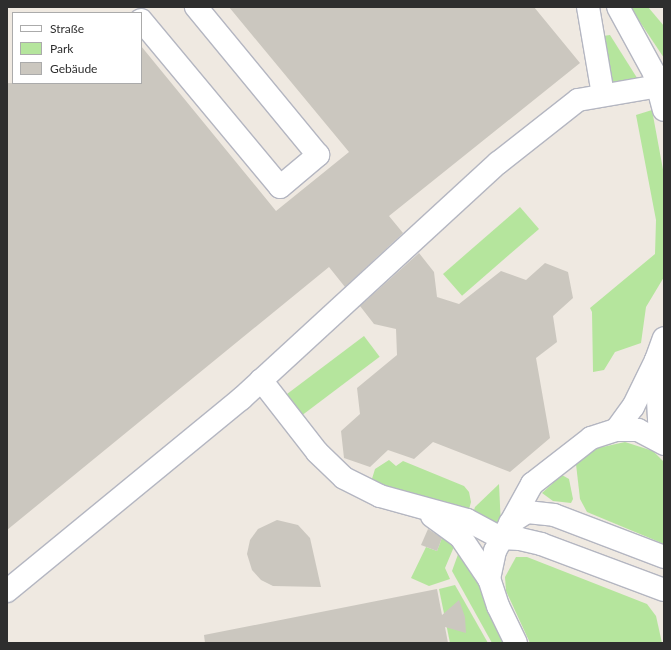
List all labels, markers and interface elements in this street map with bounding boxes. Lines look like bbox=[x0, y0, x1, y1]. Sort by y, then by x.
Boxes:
legend bbox=[12, 12, 142, 84]
text: Straße bbox=[50, 21, 84, 36]
text: Park bbox=[50, 41, 73, 56]
text: Gebäude bbox=[50, 61, 97, 76]

